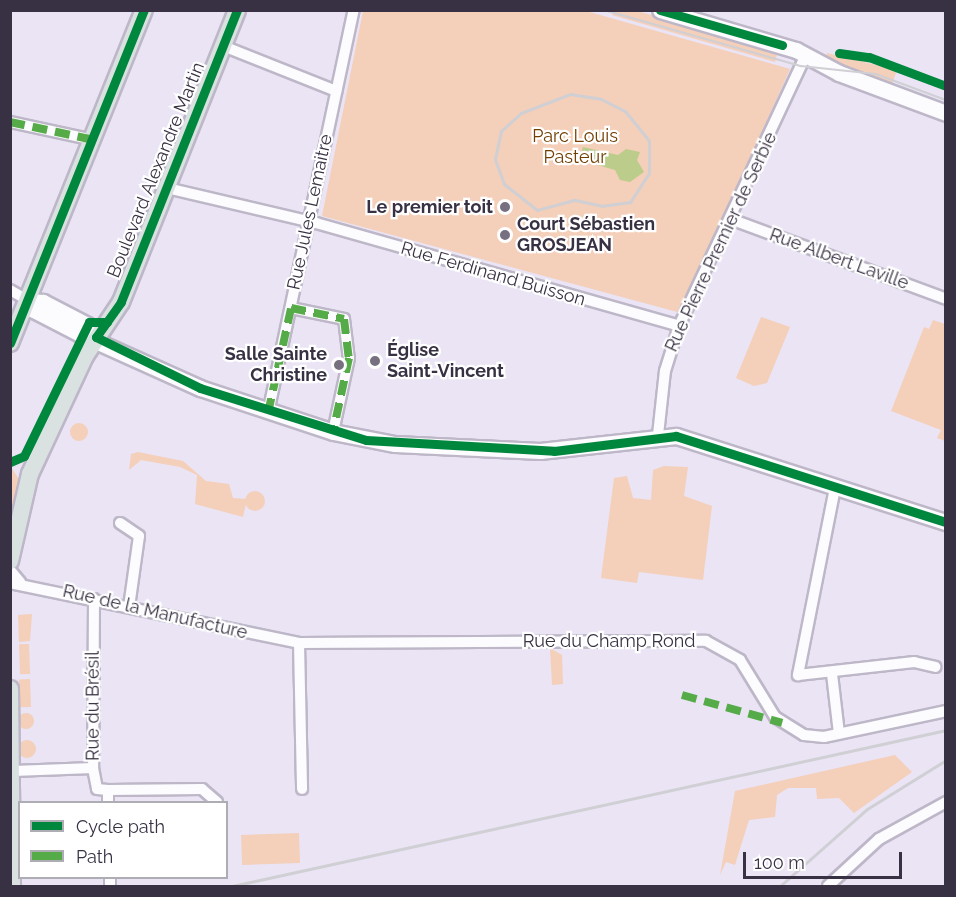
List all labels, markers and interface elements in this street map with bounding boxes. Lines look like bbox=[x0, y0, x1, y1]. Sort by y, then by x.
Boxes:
street label: Boulevard Alexandre Martin bbox=[103, 59, 209, 281]
park label: Parc Louis Pasteur bbox=[532, 126, 618, 168]
street label: Rue Pierre Premier de Serbie bbox=[660, 129, 782, 355]
street label: Rue Jules Lemaitre bbox=[283, 132, 337, 292]
place label: Le premier toit bbox=[366, 196, 493, 218]
marker: Le premier toit bbox=[498, 200, 512, 214]
place label: Court Sébastien GROSJEAN bbox=[517, 214, 655, 256]
street label: Rue Albert Laville bbox=[766, 224, 912, 294]
marker: Court Sébastien GROSJEAN bbox=[498, 228, 512, 242]
street label: Rue Ferdinand Buisson bbox=[398, 237, 588, 311]
place label: Église Saint-Vincent bbox=[387, 340, 504, 382]
place label: Salle Sainte Christine bbox=[225, 344, 327, 386]
marker: Église Saint-Vincent bbox=[368, 354, 382, 368]
marker: Salle Sainte Christine bbox=[332, 358, 346, 372]
street label: Rue de la Manufacture bbox=[61, 580, 249, 644]
street label: Rue du Champ Rond bbox=[523, 630, 695, 652]
street label: Rue du Brésil bbox=[82, 651, 104, 761]
legend bbox=[18, 801, 228, 879]
text: Cycle path bbox=[76, 816, 165, 837]
scale bar bbox=[746, 840, 905, 878]
text: Path bbox=[76, 846, 113, 867]
text: 100 m bbox=[754, 852, 805, 873]

